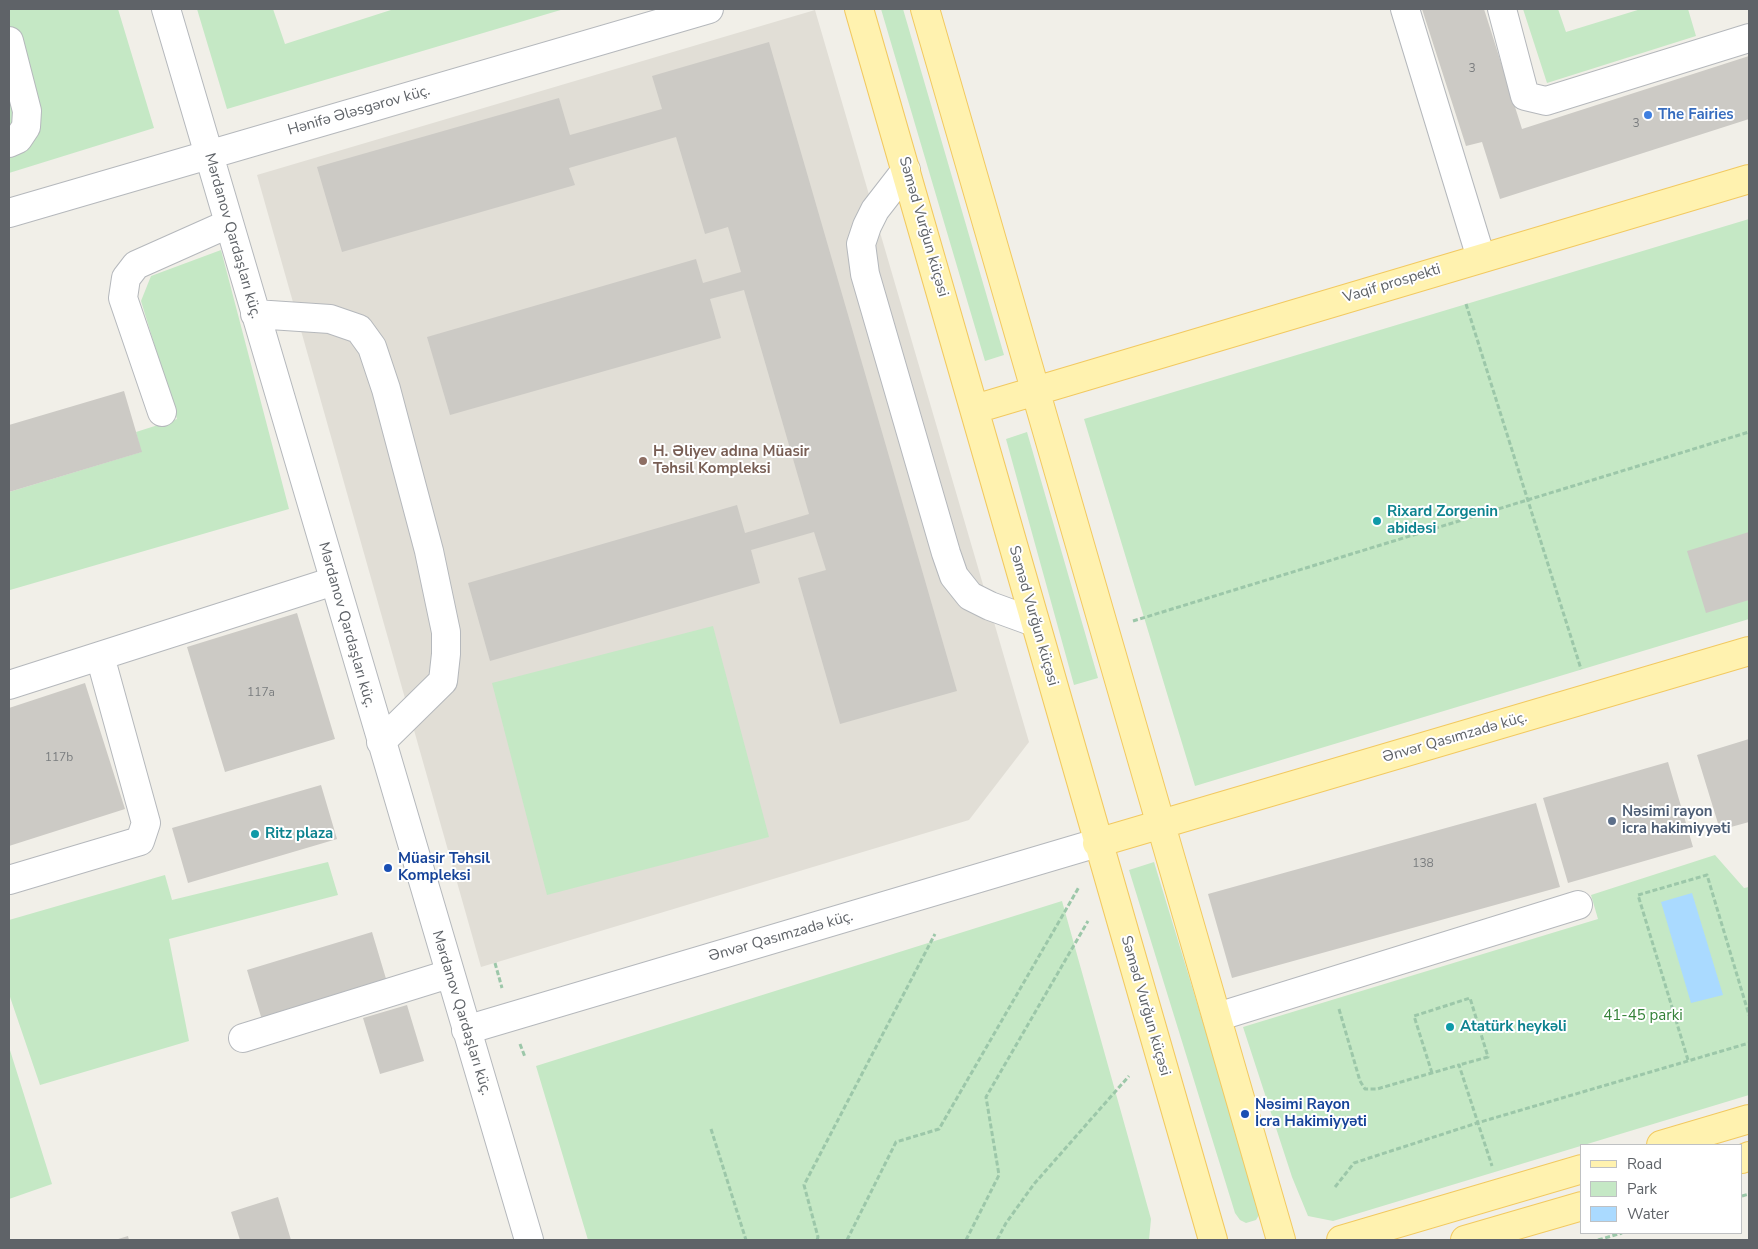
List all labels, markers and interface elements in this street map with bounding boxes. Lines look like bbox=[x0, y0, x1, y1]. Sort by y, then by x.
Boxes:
house number: 3 bbox=[1468, 62, 1476, 76]
street label: Hənifə Ələsgərov küç. bbox=[286, 82, 432, 140]
place label: The Fairies bbox=[1658, 106, 1734, 124]
marker: The Fairies bbox=[1642, 109, 1654, 121]
house number: 3 bbox=[1632, 117, 1640, 131]
street label: Mərdanov Qardaşları küç. bbox=[200, 151, 264, 321]
street label: Səməd Vurğun küçəsi bbox=[894, 155, 952, 299]
street label: Vaqif prospekti bbox=[1341, 261, 1443, 307]
place label: H. Əliyev adına Müasir Təhsil Kompleksi bbox=[653, 443, 809, 478]
marker: H. Əliyev adına Müasir Təhsil Kompleksi bbox=[637, 455, 649, 467]
place label: Rixard Zorgenin abidəsi bbox=[1387, 503, 1498, 538]
marker: Rixard Zorgenin abidəsi bbox=[1371, 515, 1383, 527]
street label: Mərdanov Qardaşları küç. bbox=[314, 540, 378, 710]
street label: Səməd Vurğun küçəsi bbox=[1004, 544, 1062, 688]
house number: 117a bbox=[247, 686, 275, 700]
street label: Ənvər Qasımzadə küç. bbox=[1381, 709, 1529, 767]
house number: 117b bbox=[45, 751, 73, 765]
place label: Nəsimi rayon icra hakimiyyəti bbox=[1622, 803, 1731, 838]
marker: Nəsimi rayon icra hakimiyyəti bbox=[1606, 815, 1618, 827]
place label: Ritz plaza bbox=[265, 825, 333, 843]
marker: Ritz plaza bbox=[249, 828, 261, 840]
place label: Müasir Təhsil Kompleksi bbox=[398, 850, 490, 885]
house number: 138 bbox=[1412, 857, 1434, 871]
marker: Müasir Təhsil Kompleksi bbox=[382, 862, 394, 874]
street label: Ənvər Qasımzadə küç. bbox=[707, 908, 855, 966]
street label: Mərdanov Qardaşları küç. bbox=[427, 928, 495, 1098]
street label: Səməd Vurğun küçəsi bbox=[1116, 934, 1174, 1078]
park label: 41-45 parki bbox=[1603, 1007, 1683, 1025]
place label: Atatürk heykəli bbox=[1460, 1018, 1567, 1036]
marker: Atatürk heykəli bbox=[1444, 1021, 1456, 1033]
place label: Nəsimi Rayon İcra Hakimiyyəti bbox=[1255, 1096, 1367, 1131]
marker: Nəsimi Rayon İcra Hakimiyyəti bbox=[1239, 1108, 1251, 1120]
legend bbox=[1580, 1144, 1743, 1234]
text: Road bbox=[1627, 1154, 1662, 1174]
text: Park bbox=[1627, 1179, 1657, 1199]
text: Water bbox=[1627, 1204, 1669, 1224]

